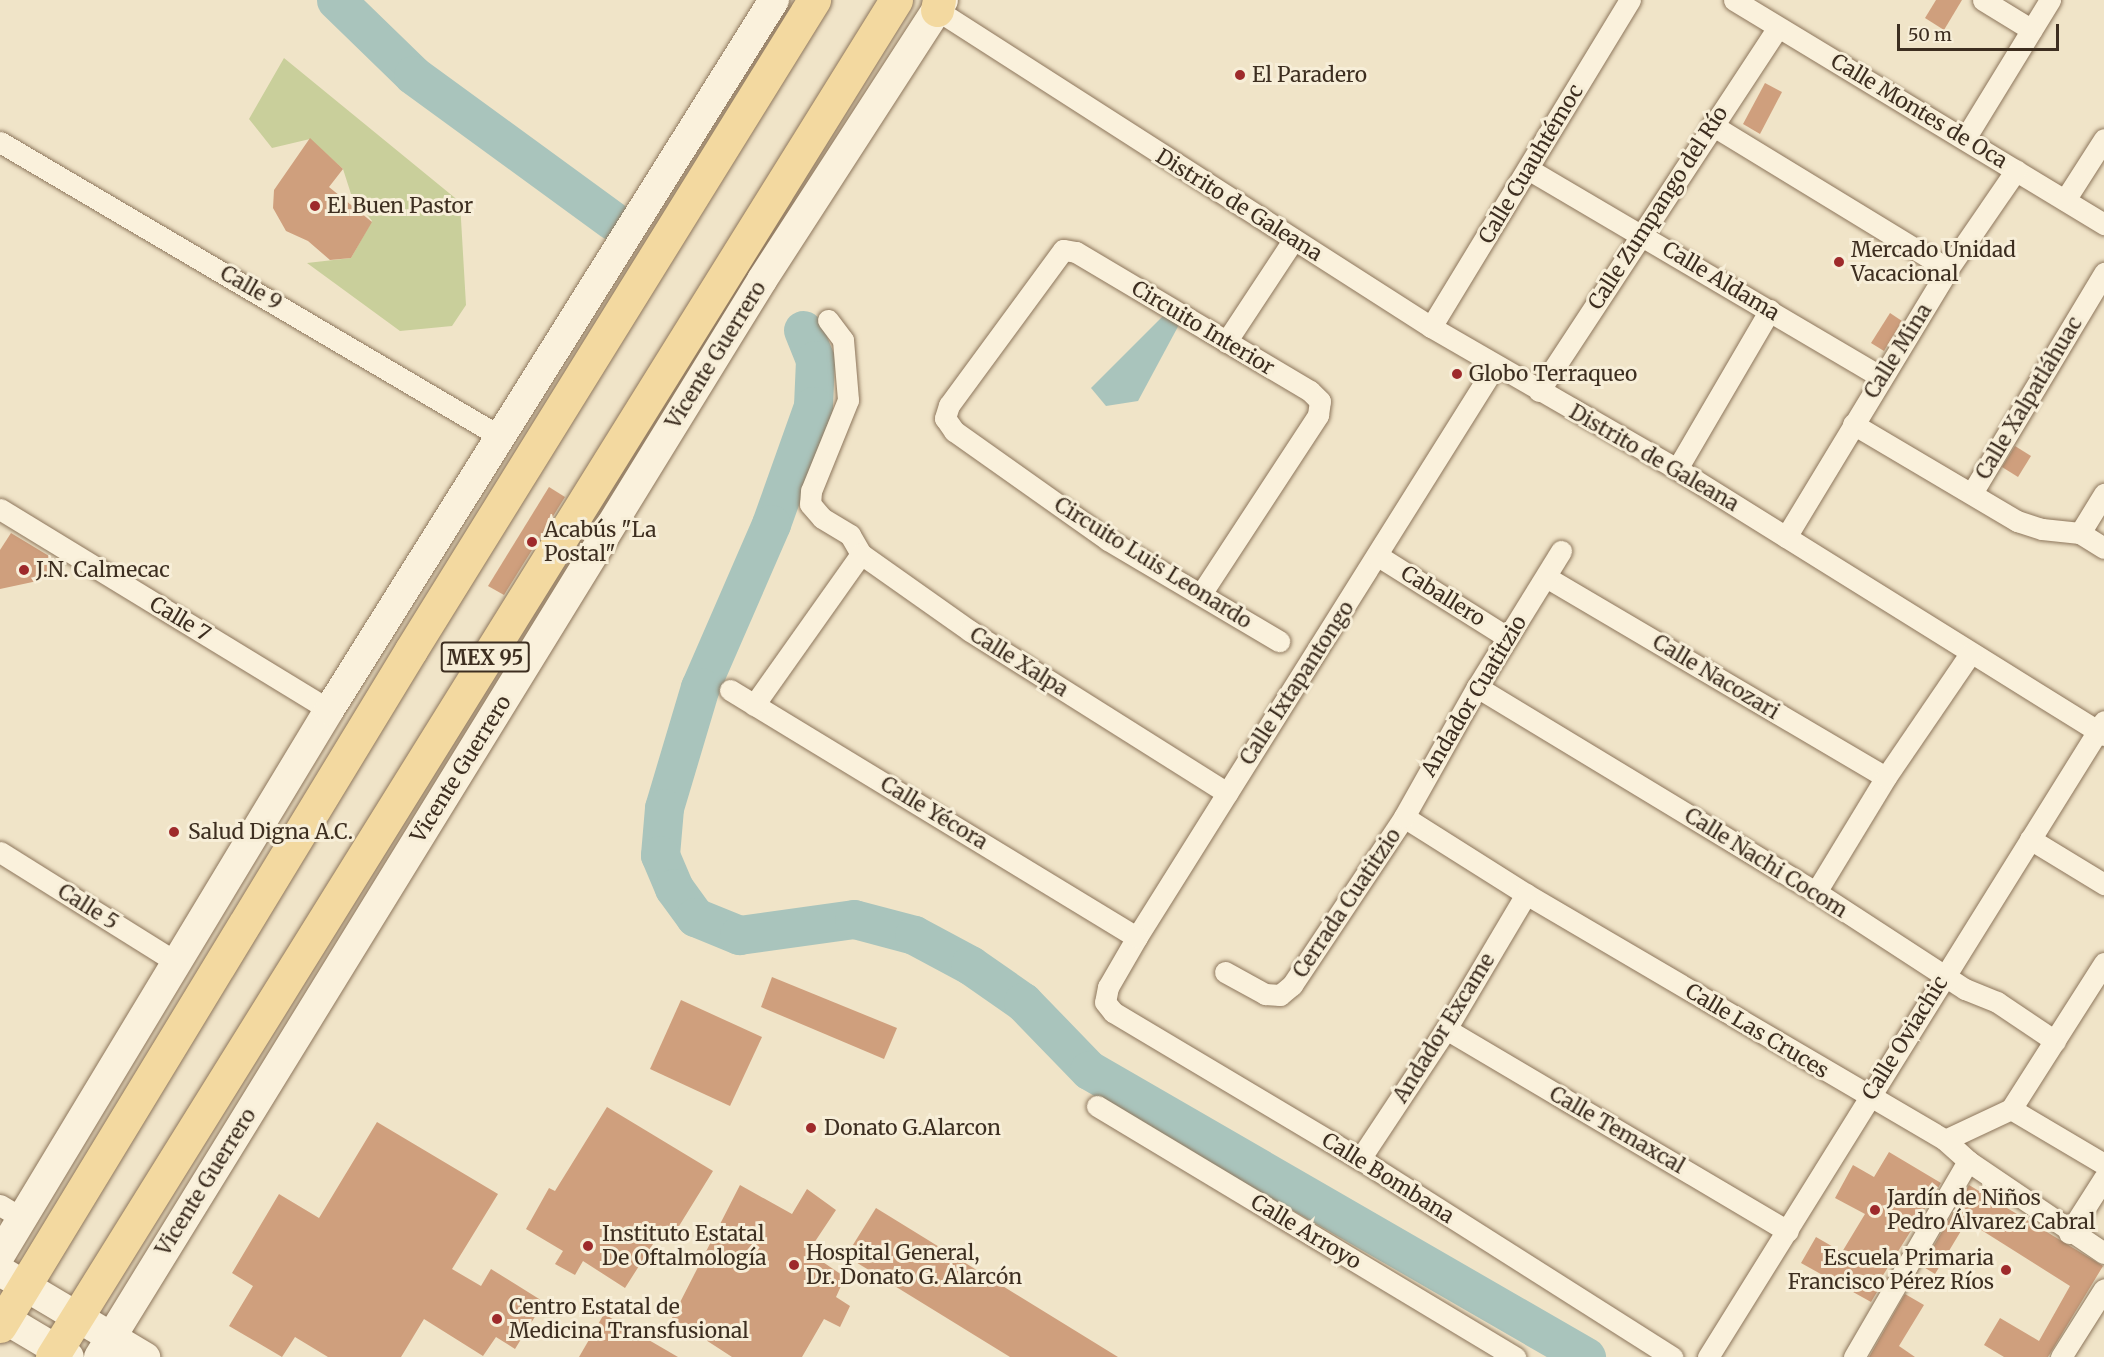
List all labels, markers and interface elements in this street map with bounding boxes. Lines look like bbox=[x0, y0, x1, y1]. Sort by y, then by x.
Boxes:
scale bar bbox=[1900, 12, 2062, 50]
text: 50 m bbox=[1908, 23, 1952, 46]
street label: Calle Montes de Oca bbox=[1826, 48, 2012, 174]
place label: El Paradero bbox=[1252, 62, 1367, 88]
marker: El Paradero bbox=[1233, 68, 1247, 82]
street label: Calle Cuauhtémoc bbox=[1474, 80, 1588, 248]
street label: Calle Zumpango del Río bbox=[1583, 102, 1733, 314]
street label: Distrito de Galeana bbox=[1151, 144, 1327, 266]
place label: El Buen Pastor bbox=[327, 193, 473, 219]
marker: El Buen Pastor bbox=[308, 199, 322, 213]
street label: Calle Aldama bbox=[1658, 236, 1784, 326]
place label: Mercado Unidad Vacacional bbox=[1851, 237, 2016, 287]
marker: Mercado Unidad Vacacional bbox=[1832, 255, 1846, 269]
street label: Calle 9 bbox=[216, 260, 286, 316]
street label: Circuito Interior bbox=[1127, 276, 1279, 380]
street label: Vicente Guerrero bbox=[661, 277, 771, 433]
street label: Calle Mina bbox=[1859, 299, 1937, 403]
street label: Calle Xalpatláhuac bbox=[1970, 312, 2088, 484]
place label: Globo Terraqueo bbox=[1469, 361, 1637, 387]
marker: Globo Terraqueo bbox=[1450, 367, 1464, 381]
street label: Distrito de Galeana bbox=[1565, 399, 1743, 517]
street label: Circuito Luis Leonardo bbox=[1050, 492, 1256, 634]
place label: Acabús "La Postal" bbox=[544, 517, 656, 567]
marker: Acabús "La Postal" bbox=[525, 535, 539, 549]
place label: J.N. Calmecac bbox=[36, 557, 170, 583]
street label: Caballero bbox=[1396, 560, 1490, 632]
marker: J.N. Calmecac bbox=[17, 563, 31, 577]
street label: Calle 7 bbox=[145, 591, 215, 647]
street label: Calle Ixtapantongo bbox=[1235, 596, 1359, 770]
street label: Andador Cuatitzio bbox=[1416, 611, 1532, 781]
street label: Calle Xalpa bbox=[965, 622, 1073, 702]
street label: Calle Nacozari bbox=[1648, 629, 1784, 725]
road number: MEX 95 bbox=[440, 640, 530, 674]
street label: Vicente Guerrero bbox=[406, 691, 516, 847]
street label: Calle Yécora bbox=[876, 771, 992, 855]
street label: Calle Nachi Cocom bbox=[1680, 803, 1852, 923]
place label: Salud Digna A.C. bbox=[188, 819, 353, 845]
marker: Salud Digna A.C. bbox=[165, 823, 183, 841]
street label: Cerrada Cuatitzio bbox=[1288, 824, 1406, 982]
street label: Calle 5 bbox=[53, 879, 123, 935]
street label: Andador Excame bbox=[1388, 949, 1500, 1107]
street label: Calle Oviachic bbox=[1857, 971, 1953, 1105]
street label: Calle Las Cruces bbox=[1681, 978, 1833, 1084]
street label: Calle Temaxcal bbox=[1545, 1081, 1689, 1179]
street label: Vicente Guerrero bbox=[151, 1104, 261, 1260]
place label: Donato G.Alarcon bbox=[824, 1115, 1001, 1141]
marker: Donato G.Alarcon bbox=[802, 1119, 820, 1137]
street label: Calle Bombana bbox=[1317, 1127, 1459, 1229]
place label: Jardín de Niños Pedro Álvarez Cabral bbox=[1887, 1185, 2096, 1235]
street label: Calle Arroyo bbox=[1246, 1189, 1366, 1275]
marker: Jardín de Niños Pedro Álvarez Cabral bbox=[1868, 1203, 1882, 1217]
place label: Instituto Estatal De Oftalmología bbox=[602, 1221, 766, 1271]
marker: Instituto Estatal De Oftalmología bbox=[579, 1237, 597, 1255]
place label: Hospital General, Dr. Donato G. Alarcón bbox=[806, 1240, 1022, 1290]
place label: Escuela Primaria Francisco Pérez Ríos bbox=[1788, 1245, 1994, 1295]
marker: Hospital General, Dr. Donato G. Alarcón bbox=[787, 1258, 801, 1272]
marker: Escuela Primaria Francisco Pérez Ríos bbox=[1999, 1263, 2013, 1277]
place label: Centro Estatal de Medicina Transfusional bbox=[509, 1294, 749, 1344]
marker: Centro Estatal de Medicina Transfusional bbox=[490, 1312, 504, 1326]

